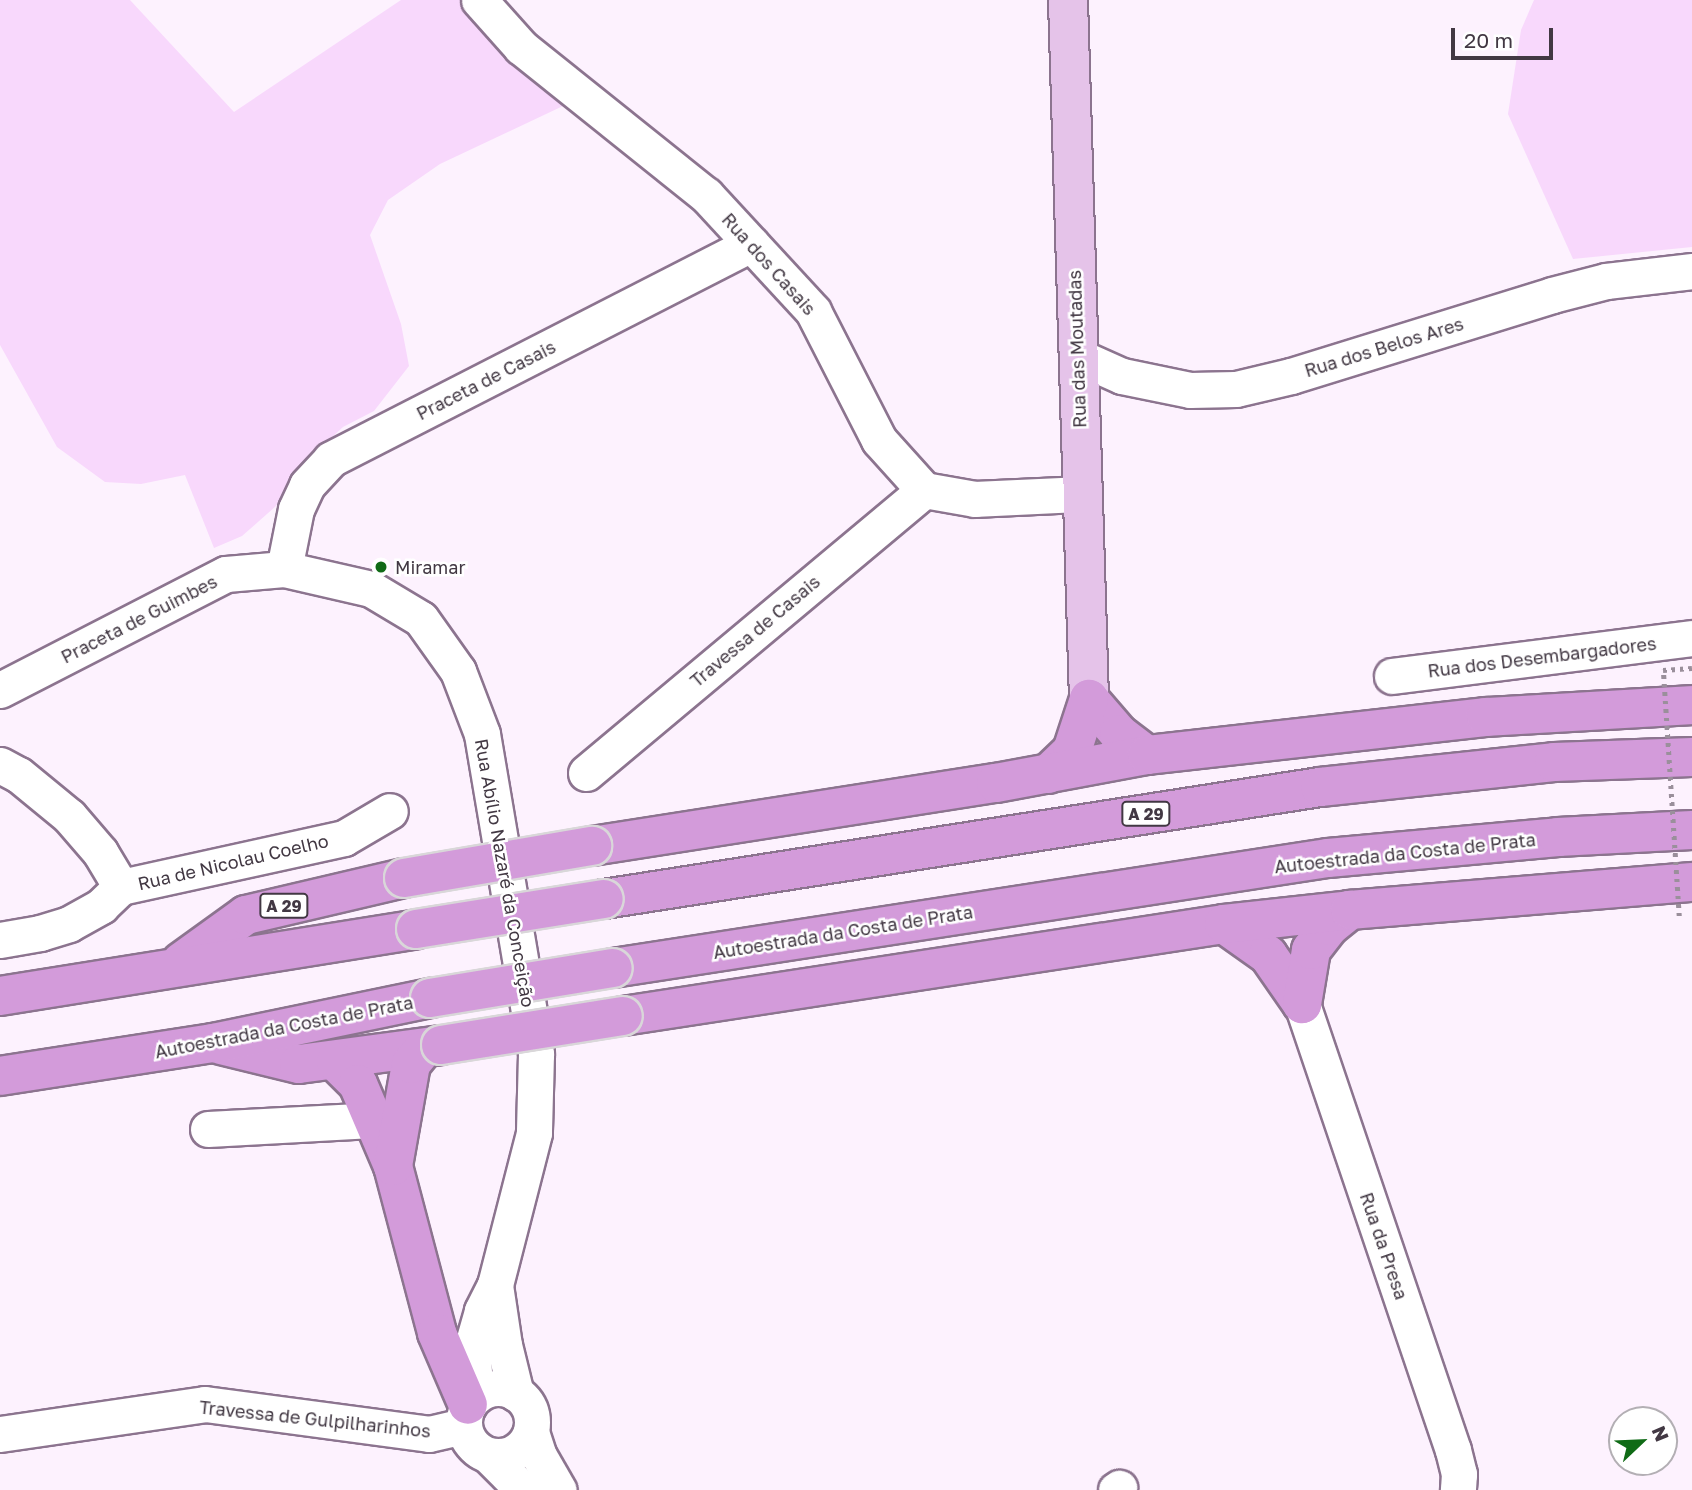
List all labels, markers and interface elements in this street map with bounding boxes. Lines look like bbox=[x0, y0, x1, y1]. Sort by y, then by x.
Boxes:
scale bar bbox=[1454, 14, 1556, 58]
text: 20 m bbox=[1464, 27, 1513, 53]
street label: Rua dos Casais bbox=[718, 209, 820, 319]
street label: Rua das Moutadas bbox=[1063, 270, 1091, 428]
street label: Rua dos Belos Ares bbox=[1302, 313, 1466, 381]
street label: Praceta de Casais bbox=[413, 336, 559, 424]
place label: Miramar bbox=[395, 556, 465, 578]
marker: Miramar bbox=[373, 559, 389, 575]
street label: Praceta de Guimbes bbox=[57, 570, 221, 668]
street label: Travessa de Casais bbox=[686, 570, 824, 692]
street label: Rua dos Desembargadores bbox=[1426, 632, 1658, 682]
street label: Rua Abílio Nazaré da Conceição bbox=[471, 737, 539, 1009]
road number: A 29 bbox=[1120, 802, 1172, 827]
street label: Autoestrada da Costa de Prata bbox=[1273, 829, 1537, 877]
street label: Rua de Nicolau Coelho bbox=[136, 830, 330, 894]
road number: A 29 bbox=[258, 893, 310, 918]
street label: Autoestrada da Costa de Prata bbox=[712, 901, 974, 963]
street label: Autoestrada da Costa de Prata bbox=[153, 991, 415, 1063]
street label: Rua da Presa bbox=[1356, 1190, 1412, 1302]
street label: Travessa de Gulpilharinhos bbox=[198, 1396, 432, 1442]
north arrow bbox=[1608, 1406, 1678, 1476]
text: N bbox=[1648, 1422, 1674, 1445]

